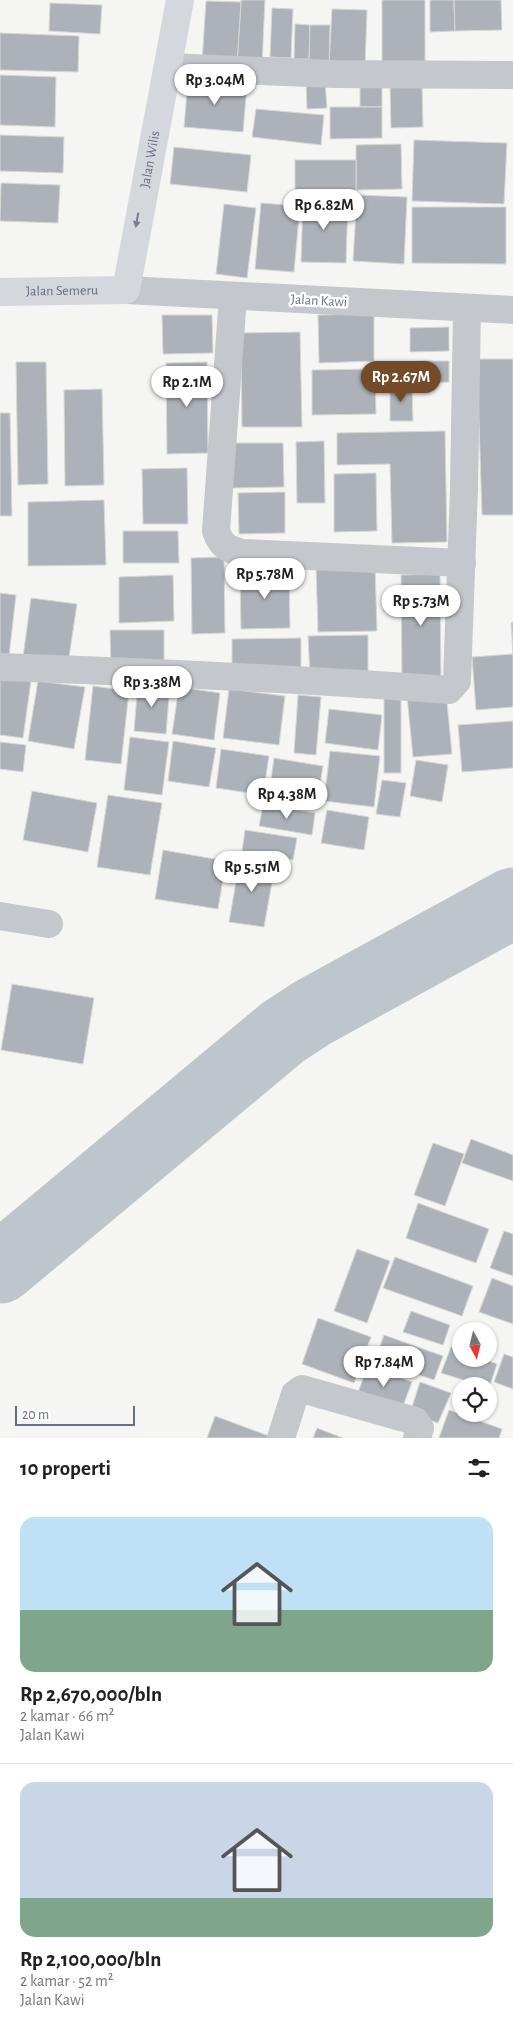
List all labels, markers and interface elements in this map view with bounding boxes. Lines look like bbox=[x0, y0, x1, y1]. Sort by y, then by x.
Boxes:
pin: Rp 3.04M bbox=[163, 64, 267, 106]
text: Rp 3.04M bbox=[185, 72, 245, 88]
street label: Jalan Wilis bbox=[138, 130, 163, 189]
pin: Rp 6.82M bbox=[272, 188, 376, 231]
text: Rp 6.82M bbox=[294, 197, 354, 213]
one-way arrow bbox=[133, 212, 141, 228]
street label: Jalan Semeru bbox=[26, 283, 98, 299]
street label: Jalan Kawi bbox=[290, 293, 348, 309]
pin: Rp 2.67M bbox=[349, 360, 453, 403]
pin: Rp 2.1M bbox=[141, 366, 233, 408]
text: Rp 2.67M bbox=[372, 369, 430, 385]
text: Rp 2.1M bbox=[162, 374, 212, 390]
pin: Rp 5.78M bbox=[213, 558, 317, 600]
text: Rp 5.78M bbox=[236, 566, 294, 582]
pin: Rp 5.73M bbox=[369, 584, 473, 627]
text: Rp 5.73M bbox=[393, 593, 449, 609]
pin: Rp 3.38M bbox=[100, 666, 204, 708]
text: Rp 3.38M bbox=[123, 674, 181, 690]
pin: Rp 4.38M bbox=[235, 778, 339, 820]
text: Rp 4.38M bbox=[257, 786, 317, 802]
pin: Rp 5.51M bbox=[200, 850, 304, 893]
text: Rp 5.51M bbox=[224, 859, 280, 875]
north arrow bbox=[452, 1322, 498, 1368]
map controls bbox=[452, 1322, 497, 1422]
pin: Rp 7.84M bbox=[332, 1346, 436, 1388]
text: Rp 7.84M bbox=[354, 1354, 414, 1370]
button: locate bbox=[452, 1377, 497, 1422]
scale bar bbox=[15, 1403, 135, 1426]
text: 20 m bbox=[22, 1408, 49, 1422]
icon: filters bbox=[465, 1454, 493, 1482]
text: 10 properti bbox=[20, 1458, 111, 1479]
icon: home bbox=[212, 1549, 302, 1639]
text: Rp 2,670,000/bln bbox=[20, 1684, 162, 1705]
text: 2 kamar · 66 m² bbox=[20, 1708, 114, 1724]
text: Jalan Kawi bbox=[20, 1727, 85, 1743]
icon: home bbox=[212, 1815, 302, 1905]
text: Rp 2,100,000/bln bbox=[20, 1949, 161, 1970]
text: 2 kamar · 52 m² bbox=[20, 1973, 113, 1989]
text: Jalan Kawi bbox=[20, 1992, 85, 2008]

